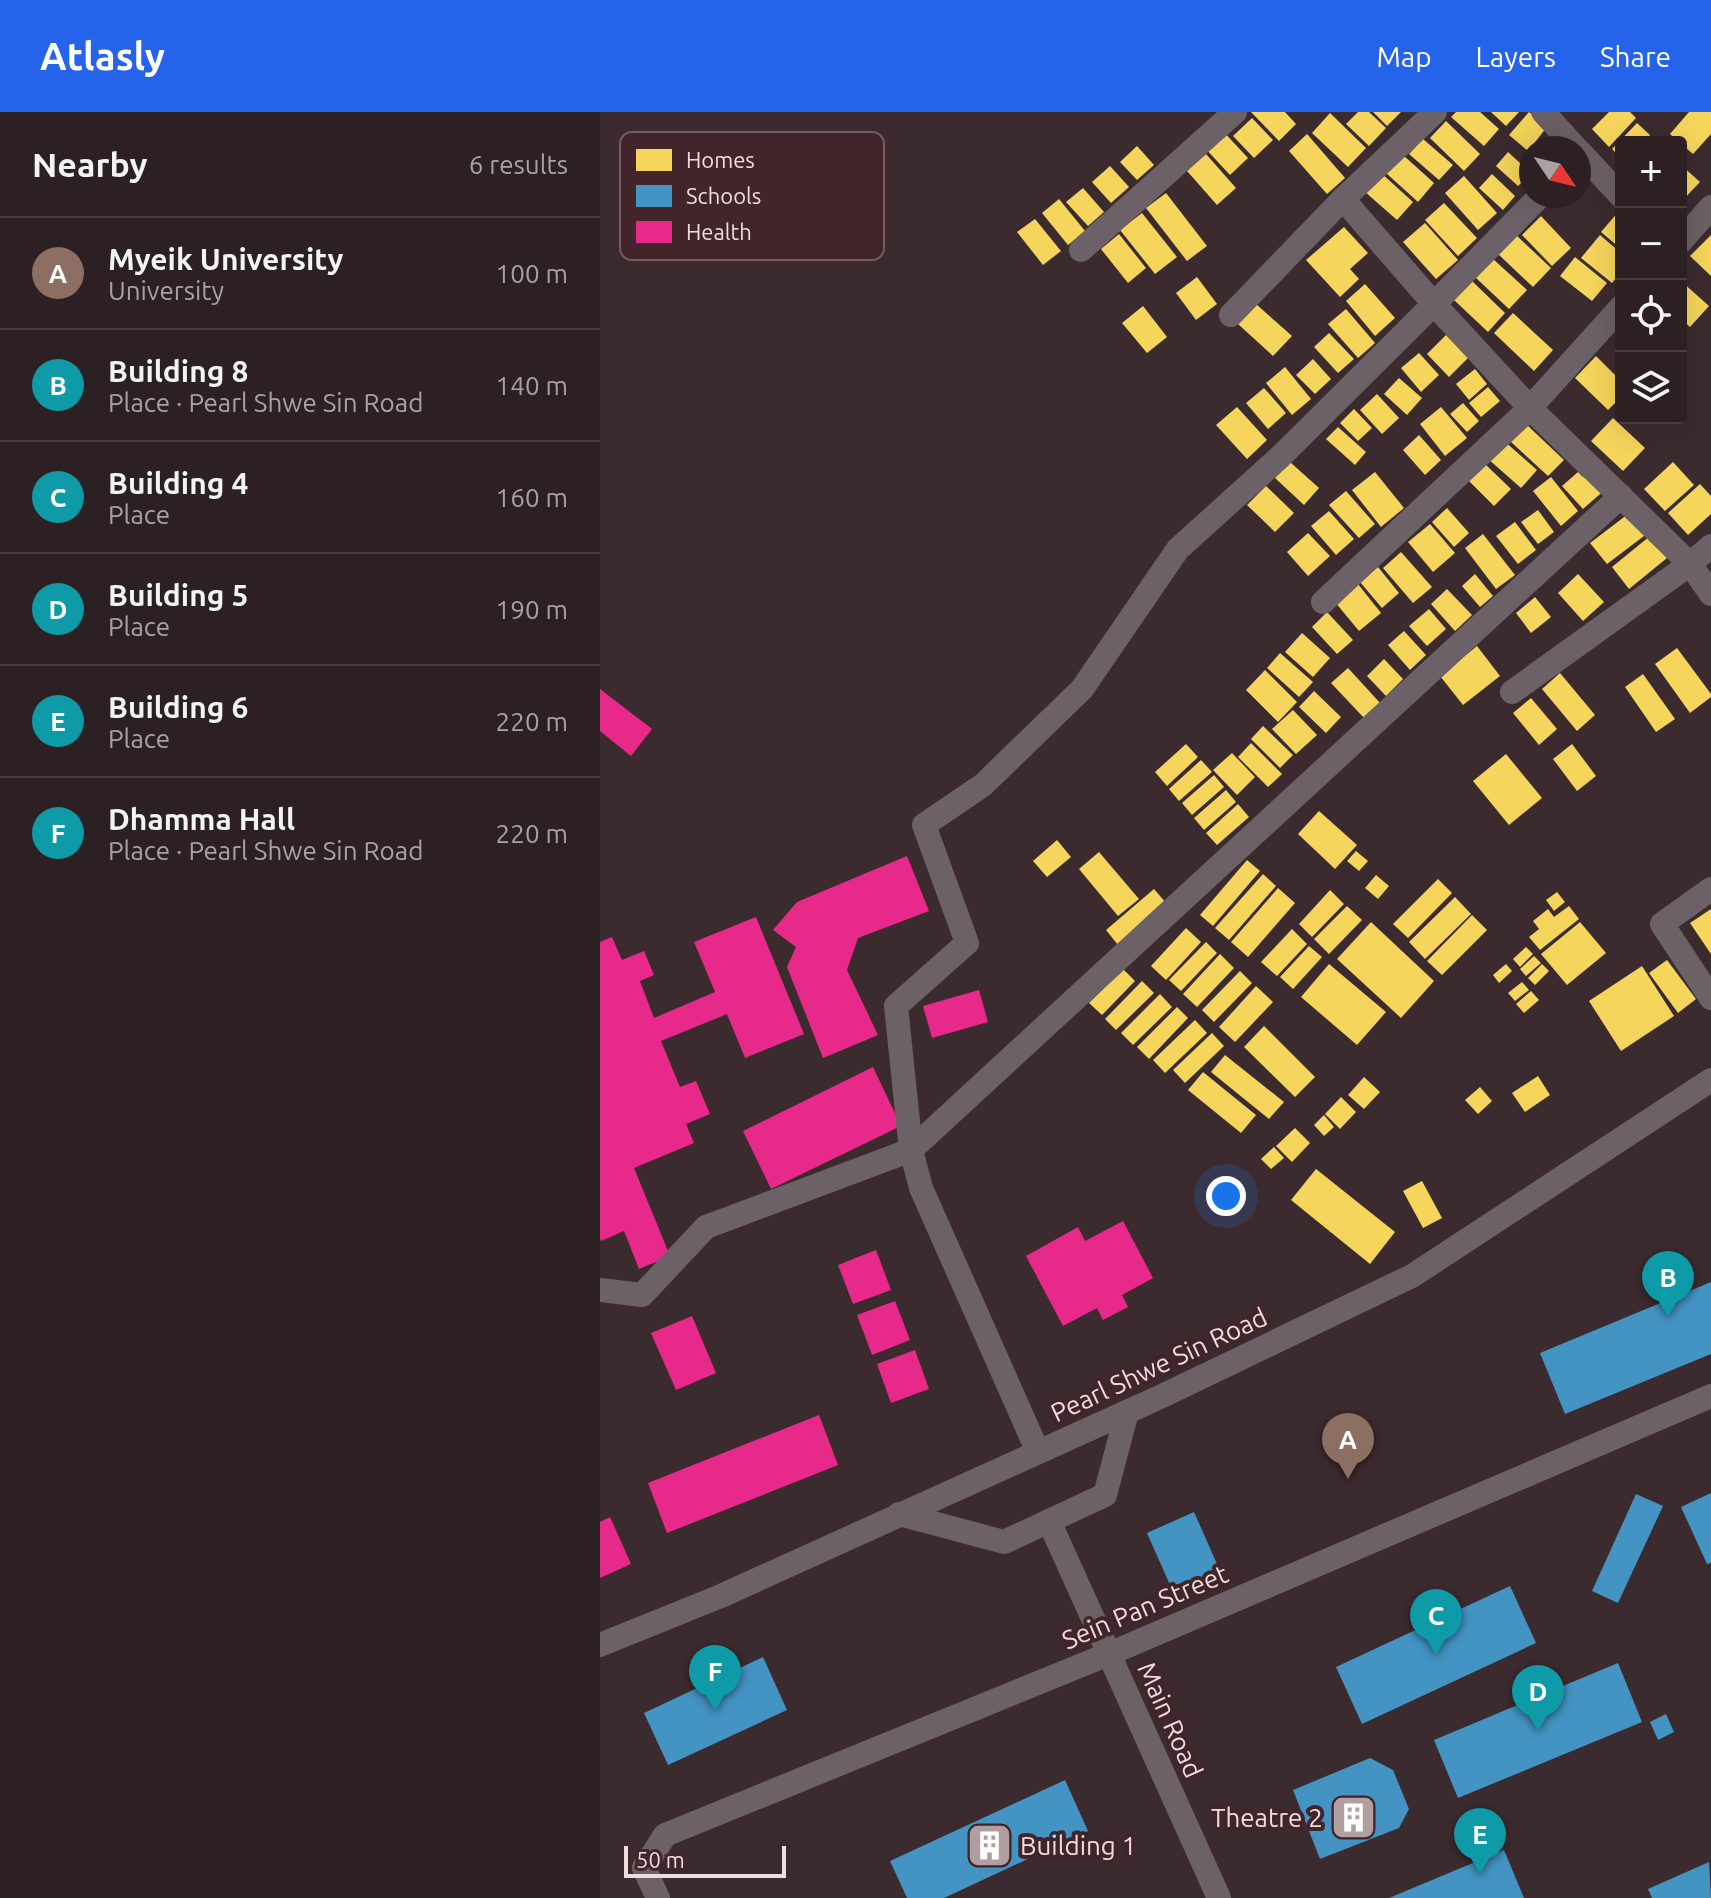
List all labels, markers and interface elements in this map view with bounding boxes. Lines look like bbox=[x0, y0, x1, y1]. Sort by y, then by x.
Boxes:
text: Atlasly bbox=[40, 35, 165, 77]
text: Map bbox=[1376, 41, 1432, 72]
text: Layers bbox=[1476, 41, 1556, 72]
text: Share bbox=[1600, 41, 1671, 72]
legend bbox=[620, 132, 884, 260]
north arrow bbox=[1519, 136, 1591, 208]
map controls bbox=[1615, 136, 1687, 424]
button: + bbox=[1615, 136, 1687, 208]
text: Nearby bbox=[32, 145, 147, 183]
text: Homes bbox=[686, 147, 755, 172]
text: 6 results bbox=[469, 150, 568, 179]
text: Schools bbox=[686, 183, 761, 208]
button: − bbox=[1615, 208, 1687, 280]
text: Health bbox=[686, 219, 752, 244]
text: Myeik University bbox=[108, 242, 343, 276]
text: A bbox=[49, 259, 67, 288]
text: 100 m bbox=[496, 259, 568, 288]
text: University bbox=[108, 276, 224, 305]
button: locate bbox=[1615, 280, 1687, 352]
button: layers bbox=[1615, 352, 1687, 424]
text: Building 8 bbox=[108, 354, 248, 388]
text: B bbox=[49, 371, 67, 400]
text: 140 m bbox=[496, 371, 568, 400]
text: Place · Pearl Shwe Sin Road bbox=[108, 388, 423, 417]
text: Building 4 bbox=[108, 466, 248, 500]
text: C bbox=[50, 483, 66, 512]
text: 160 m bbox=[496, 483, 568, 512]
text: Place bbox=[108, 500, 170, 529]
text: Building 5 bbox=[108, 578, 248, 612]
text: D bbox=[49, 595, 67, 624]
text: 190 m bbox=[496, 595, 568, 624]
text: Place bbox=[108, 612, 170, 641]
text: Building 6 bbox=[108, 690, 248, 724]
text: E bbox=[50, 707, 66, 736]
text: 220 m bbox=[496, 707, 568, 736]
text: Place bbox=[108, 724, 170, 753]
text: Dhamma Hall bbox=[108, 802, 295, 836]
text: F bbox=[51, 819, 65, 848]
text: 220 m bbox=[496, 819, 568, 848]
text: Place · Pearl Shwe Sin Road bbox=[108, 836, 423, 865]
your location bbox=[1206, 1176, 1246, 1216]
pin: B bbox=[1642, 1251, 1694, 1317]
street label: Pearl Shwe Sin Road bbox=[1046, 1302, 1271, 1427]
pin: A bbox=[1322, 1413, 1374, 1479]
street label: Sein Pan Street bbox=[1058, 1559, 1232, 1655]
pin: C bbox=[1410, 1589, 1462, 1655]
pin: F bbox=[689, 1645, 741, 1711]
street label: Main Road bbox=[1132, 1658, 1209, 1782]
pin: D bbox=[1512, 1665, 1564, 1731]
building icon: Theatre 2 bbox=[1330, 1794, 1378, 1842]
place label: Theatre 2 bbox=[1211, 1803, 1323, 1832]
pin: E bbox=[1454, 1808, 1506, 1874]
building icon: Building 1 bbox=[965, 1822, 1013, 1870]
place label: Building 1 bbox=[1020, 1831, 1136, 1860]
scale bar bbox=[624, 1842, 786, 1878]
text: 50 m bbox=[636, 1847, 685, 1872]

